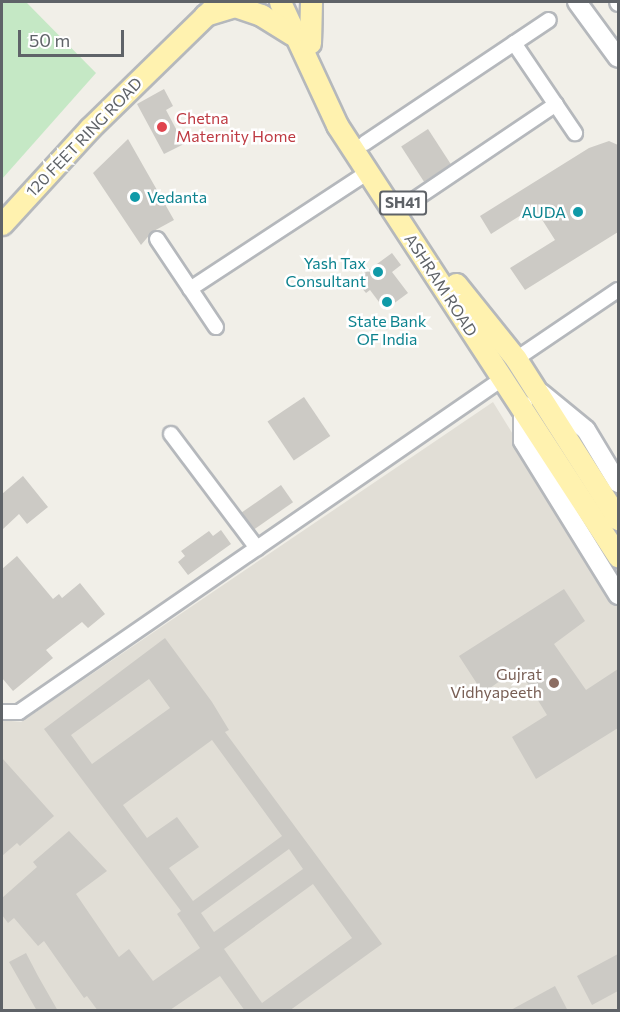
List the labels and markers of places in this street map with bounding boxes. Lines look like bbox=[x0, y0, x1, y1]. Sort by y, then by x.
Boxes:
place label: Chetna Maternity Home bbox=[176, 108, 296, 146]
marker: Chetna Maternity Home bbox=[153, 118, 171, 136]
place label: Vedanta bbox=[147, 187, 207, 207]
marker: Vedanta bbox=[128, 190, 142, 204]
place label: AUDA bbox=[521, 202, 566, 222]
marker: AUDA bbox=[571, 205, 585, 219]
place label: Yash Tax Consultant bbox=[285, 253, 366, 291]
marker: Yash Tax Consultant bbox=[371, 265, 385, 279]
marker: State Bank OF India bbox=[380, 295, 394, 309]
place label: State Bank OF India bbox=[348, 311, 426, 349]
place label: Gujrat Vidhyapeeth bbox=[450, 664, 542, 702]
marker: Gujrat Vidhyapeeth bbox=[547, 676, 561, 690]

